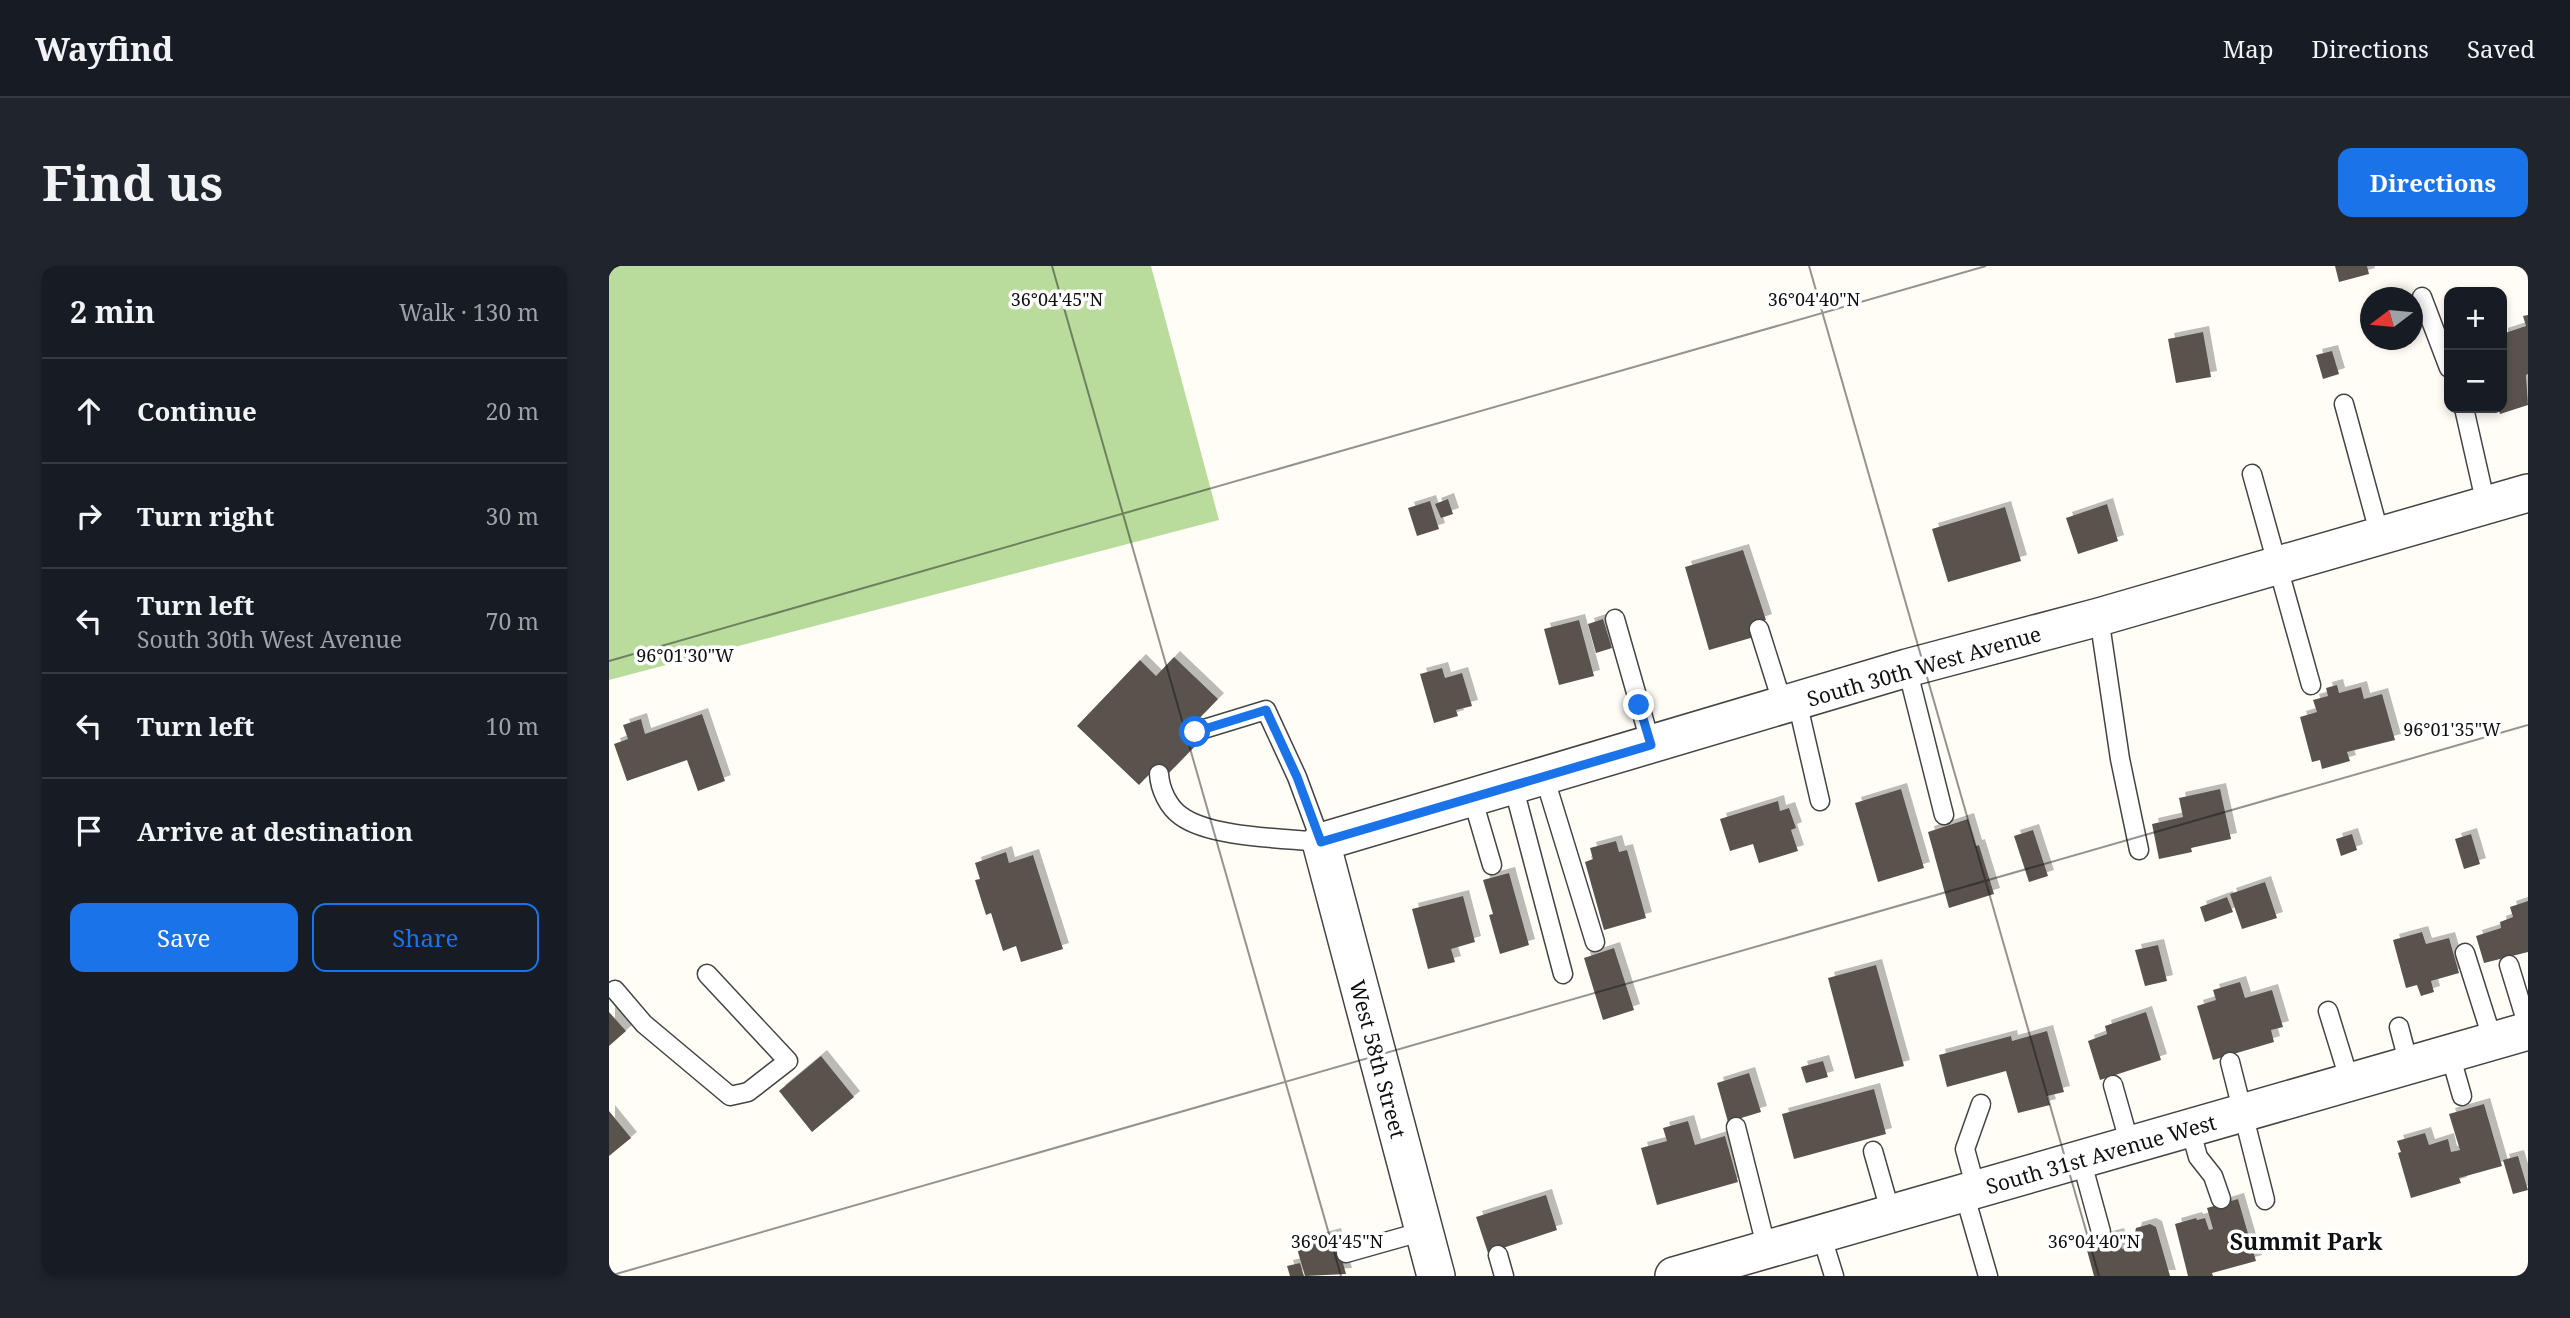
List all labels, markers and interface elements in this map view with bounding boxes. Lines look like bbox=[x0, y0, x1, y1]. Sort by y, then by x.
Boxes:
text: Wayfind bbox=[35, 26, 174, 71]
text: Map bbox=[2223, 32, 2274, 65]
text: Directions bbox=[2312, 32, 2429, 65]
text: Saved bbox=[2467, 32, 2535, 65]
button: Directions bbox=[2338, 148, 2528, 217]
text: Find us bbox=[42, 149, 223, 215]
text: 36°04'45"N bbox=[1011, 287, 1104, 311]
text: 36°04'40"N bbox=[1768, 287, 1861, 311]
north arrow bbox=[2360, 287, 2423, 350]
map controls bbox=[2444, 287, 2507, 413]
button: + bbox=[2444, 287, 2507, 350]
text: 2 min bbox=[70, 291, 155, 332]
text: Walk · 130 m bbox=[399, 296, 539, 328]
button: − bbox=[2444, 350, 2507, 413]
icon: ahead bbox=[70, 392, 108, 430]
text: Continue bbox=[137, 393, 257, 429]
text: 20 m bbox=[486, 395, 539, 427]
icon: right bbox=[70, 497, 108, 535]
text: Turn right bbox=[137, 498, 274, 534]
text: 30 m bbox=[486, 500, 539, 532]
text: Turn left bbox=[137, 587, 254, 623]
icon: left bbox=[70, 602, 108, 640]
text: 70 m bbox=[486, 605, 539, 637]
street label: South 30th West Avenue bbox=[1804, 619, 2044, 713]
text: South 30th West Avenue bbox=[137, 623, 402, 655]
text: 96°01'30"W bbox=[636, 643, 734, 667]
route end bbox=[1623, 689, 1654, 720]
icon: left bbox=[70, 707, 108, 745]
text: Turn left bbox=[137, 708, 254, 744]
text: 10 m bbox=[486, 710, 539, 742]
route start bbox=[1179, 716, 1210, 747]
text: 96°01'35"W bbox=[2403, 717, 2501, 741]
icon: arrive bbox=[70, 812, 108, 850]
text: Arrive at destination bbox=[137, 813, 413, 849]
button: Save bbox=[70, 903, 298, 972]
button: Share bbox=[312, 903, 539, 972]
street label: West 58th Street bbox=[1343, 977, 1413, 1141]
street label: South 31st Avenue West bbox=[1983, 1108, 2219, 1200]
district label: Summit Park bbox=[2230, 1225, 2383, 1257]
text: 36°04'45"N bbox=[1291, 1229, 1384, 1253]
text: 36°04'40"N bbox=[2048, 1229, 2141, 1253]

